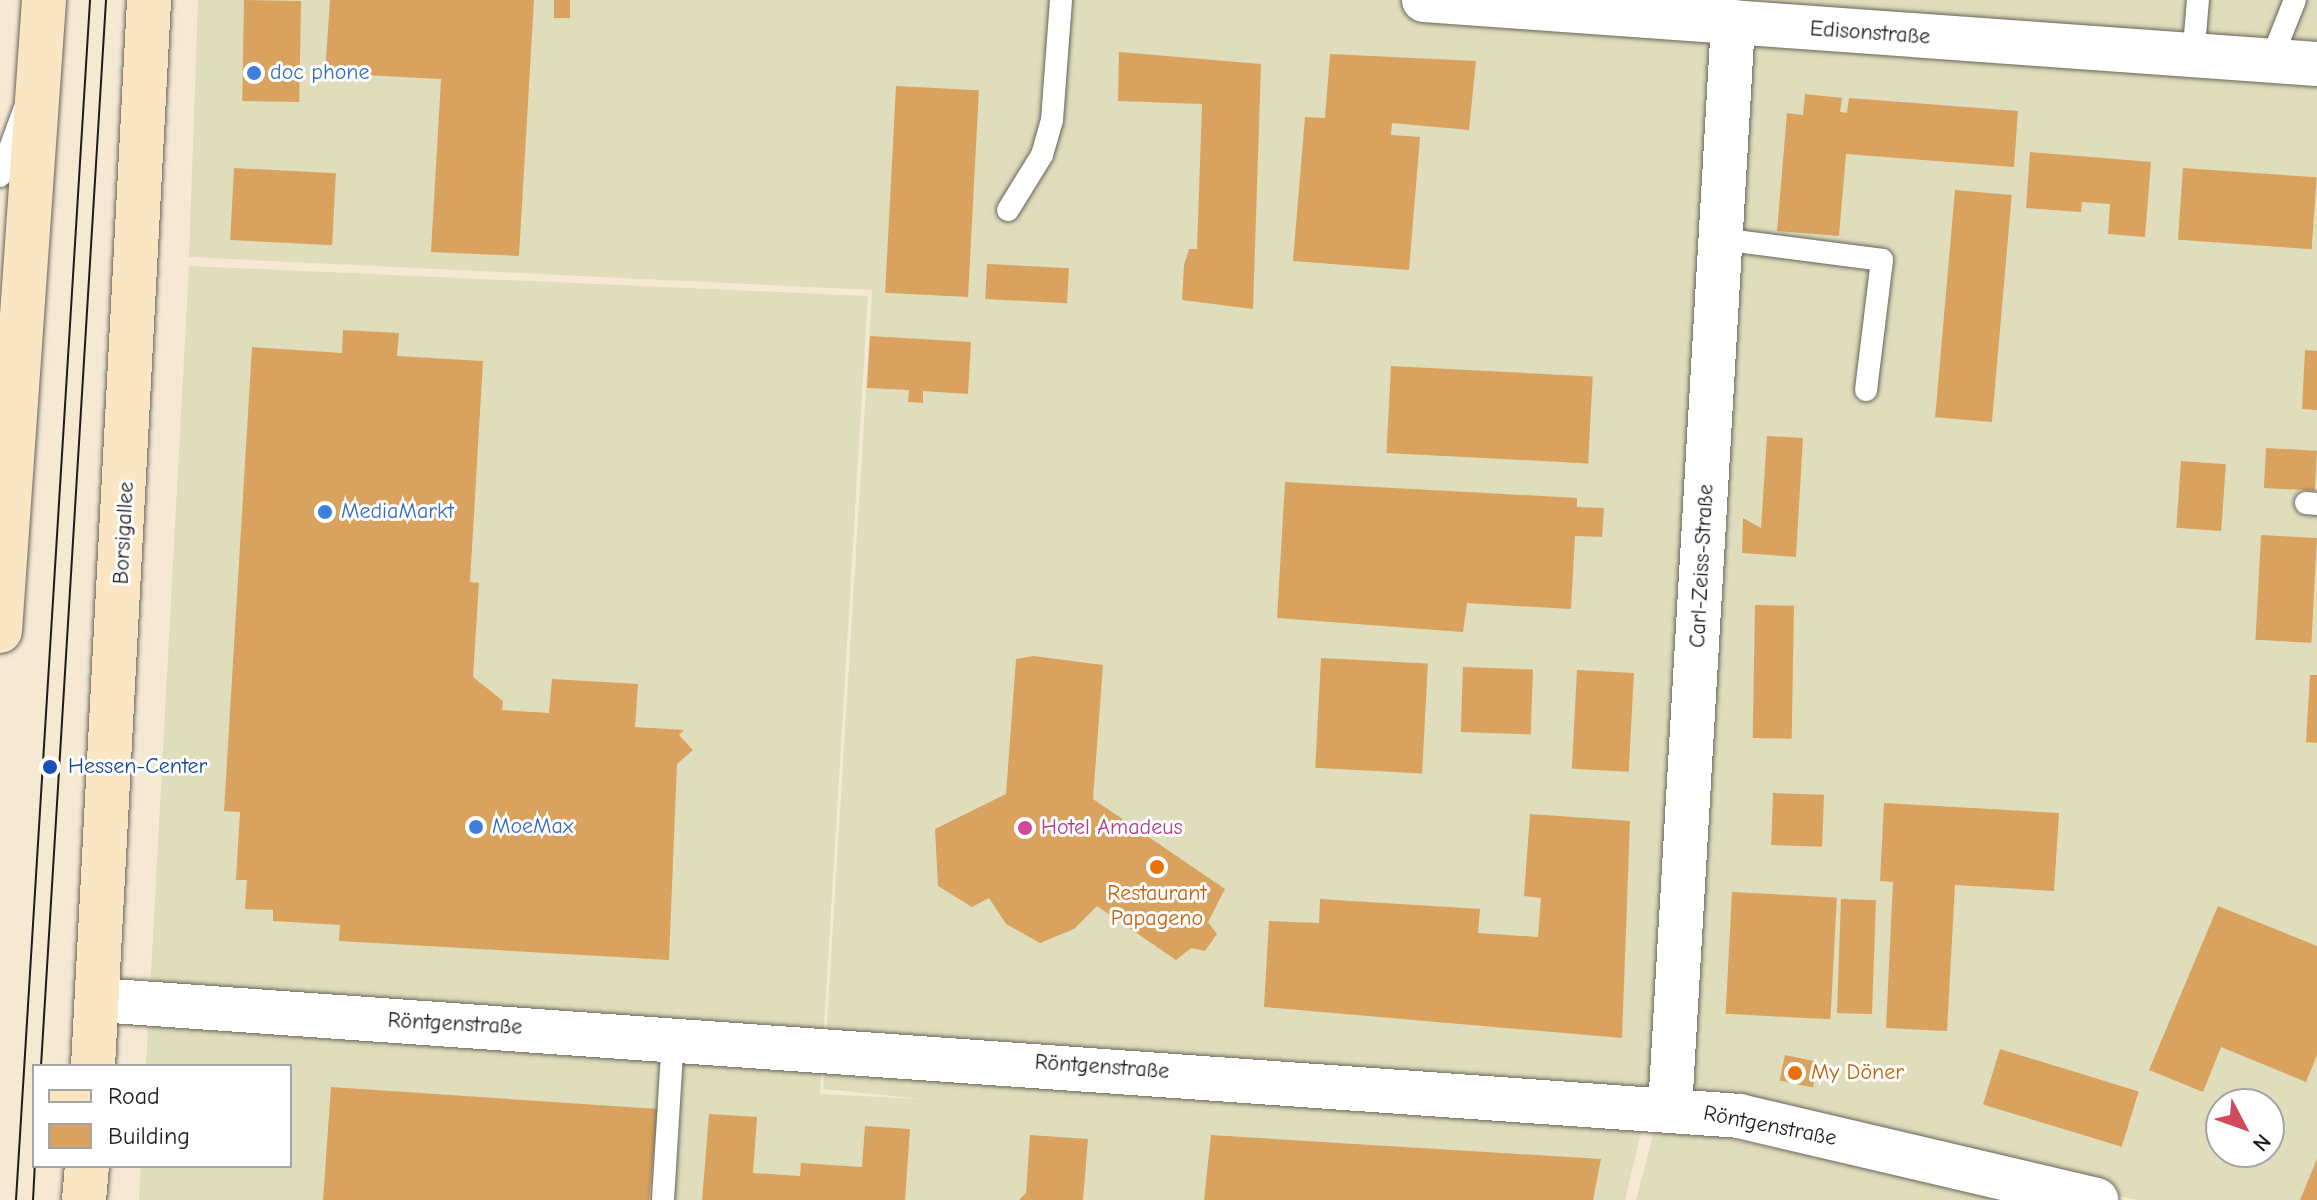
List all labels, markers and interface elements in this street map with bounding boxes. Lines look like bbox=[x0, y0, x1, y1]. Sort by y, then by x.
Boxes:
street label: Edisonstraße bbox=[1809, 16, 1931, 50]
place label: doc phone bbox=[270, 60, 370, 86]
marker: doc phone bbox=[245, 64, 263, 82]
street label: Borsigallee bbox=[108, 481, 140, 585]
street label: Carl-Zeiss-Straße bbox=[1685, 483, 1719, 649]
place label: MediaMarkt bbox=[341, 499, 454, 525]
marker: MediaMarkt bbox=[316, 503, 334, 521]
place label: Hessen-Center bbox=[68, 754, 207, 780]
marker: Hessen-Center bbox=[39, 756, 61, 778]
place label: MoeMax bbox=[492, 814, 573, 840]
place label: Hotel Amadeus bbox=[1041, 815, 1183, 841]
marker: MoeMax bbox=[467, 818, 485, 836]
marker: Hotel Amadeus bbox=[1016, 819, 1034, 837]
marker: Restaurant Papageno bbox=[1148, 858, 1166, 876]
place label: Restaurant Papageno bbox=[1107, 880, 1207, 932]
street label: Röntgenstraße bbox=[387, 1007, 523, 1041]
street label: Röntgenstraße bbox=[1034, 1049, 1170, 1085]
place label: My Döner bbox=[1811, 1060, 1904, 1086]
legend bbox=[32, 1064, 292, 1168]
marker: My Döner bbox=[1786, 1064, 1804, 1082]
text: Road bbox=[108, 1082, 160, 1110]
north arrow bbox=[2205, 1088, 2285, 1168]
street label: Röntgenstraße bbox=[1701, 1100, 1839, 1152]
text: Building bbox=[108, 1122, 190, 1150]
text: N bbox=[2247, 1128, 2276, 1156]

